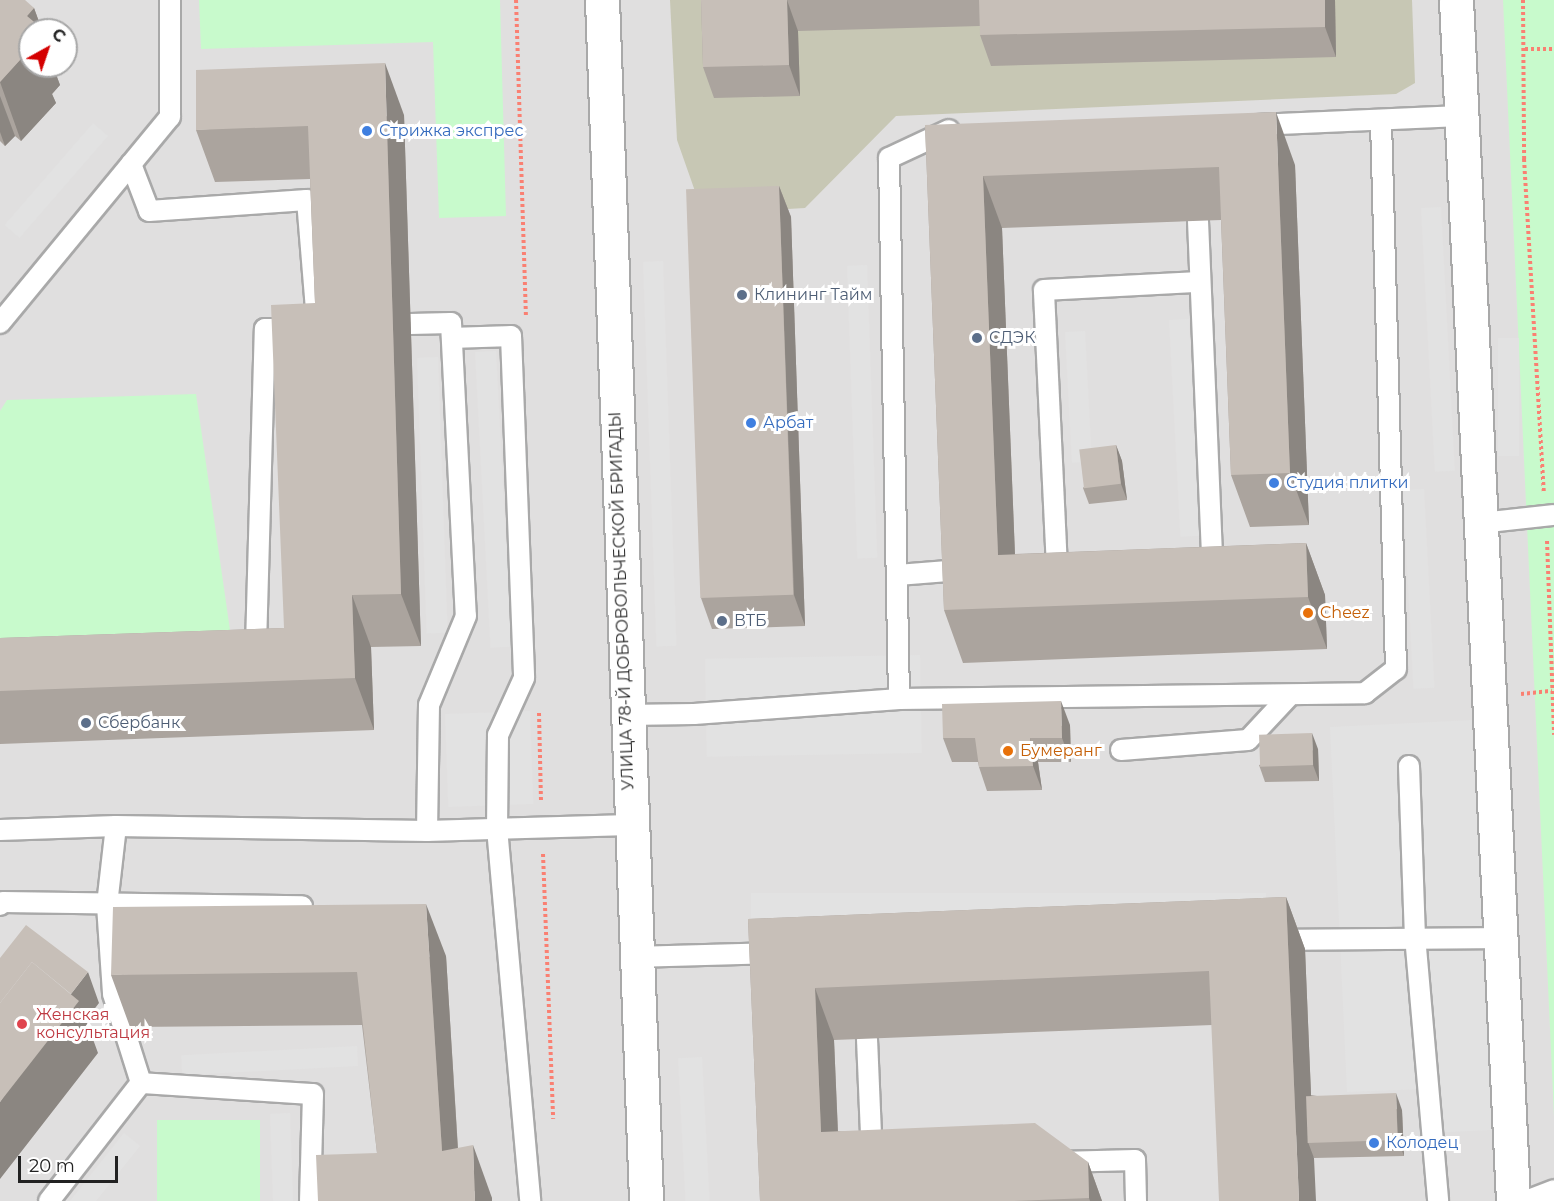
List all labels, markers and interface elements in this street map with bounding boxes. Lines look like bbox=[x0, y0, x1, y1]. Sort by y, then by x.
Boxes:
north arrow bbox=[18, 18, 78, 78]
text: С bbox=[48, 24, 69, 46]
place label: Стрижка экспрес bbox=[379, 121, 523, 141]
marker: Стрижка экспрес bbox=[360, 124, 374, 138]
place label: Клининг Тайм bbox=[754, 285, 872, 305]
marker: Клининг Тайм bbox=[735, 288, 749, 302]
place label: СДЭК bbox=[989, 328, 1035, 348]
marker: СДЭК bbox=[970, 331, 984, 345]
street label: УЛИЦА 78-Й ДОБРОВОЛЬЧЕСКОЙ БРИГАДЫ bbox=[606, 411, 638, 791]
place label: Арбат bbox=[763, 413, 813, 433]
marker: Арбат bbox=[744, 416, 758, 430]
place label: Студия плитки bbox=[1286, 473, 1408, 493]
marker: Студия плитки bbox=[1267, 476, 1281, 490]
place label: Cheez bbox=[1320, 603, 1370, 623]
marker: Cheez bbox=[1301, 606, 1315, 620]
place label: ВТБ bbox=[734, 611, 767, 631]
marker: ВТБ bbox=[715, 614, 729, 628]
place label: Сбербанк bbox=[98, 713, 180, 733]
marker: Сбербанк bbox=[79, 716, 93, 730]
place label: Бумеранг bbox=[1020, 741, 1101, 761]
marker: Бумеранг bbox=[1001, 744, 1015, 758]
place label: Женская консультация bbox=[36, 1005, 150, 1043]
marker: Женская консультация bbox=[13, 1015, 31, 1033]
place label: Колодец bbox=[1386, 1133, 1458, 1153]
marker: Колодец bbox=[1367, 1136, 1381, 1150]
scale bar bbox=[21, 1144, 122, 1182]
text: 20 m bbox=[29, 1155, 75, 1177]

